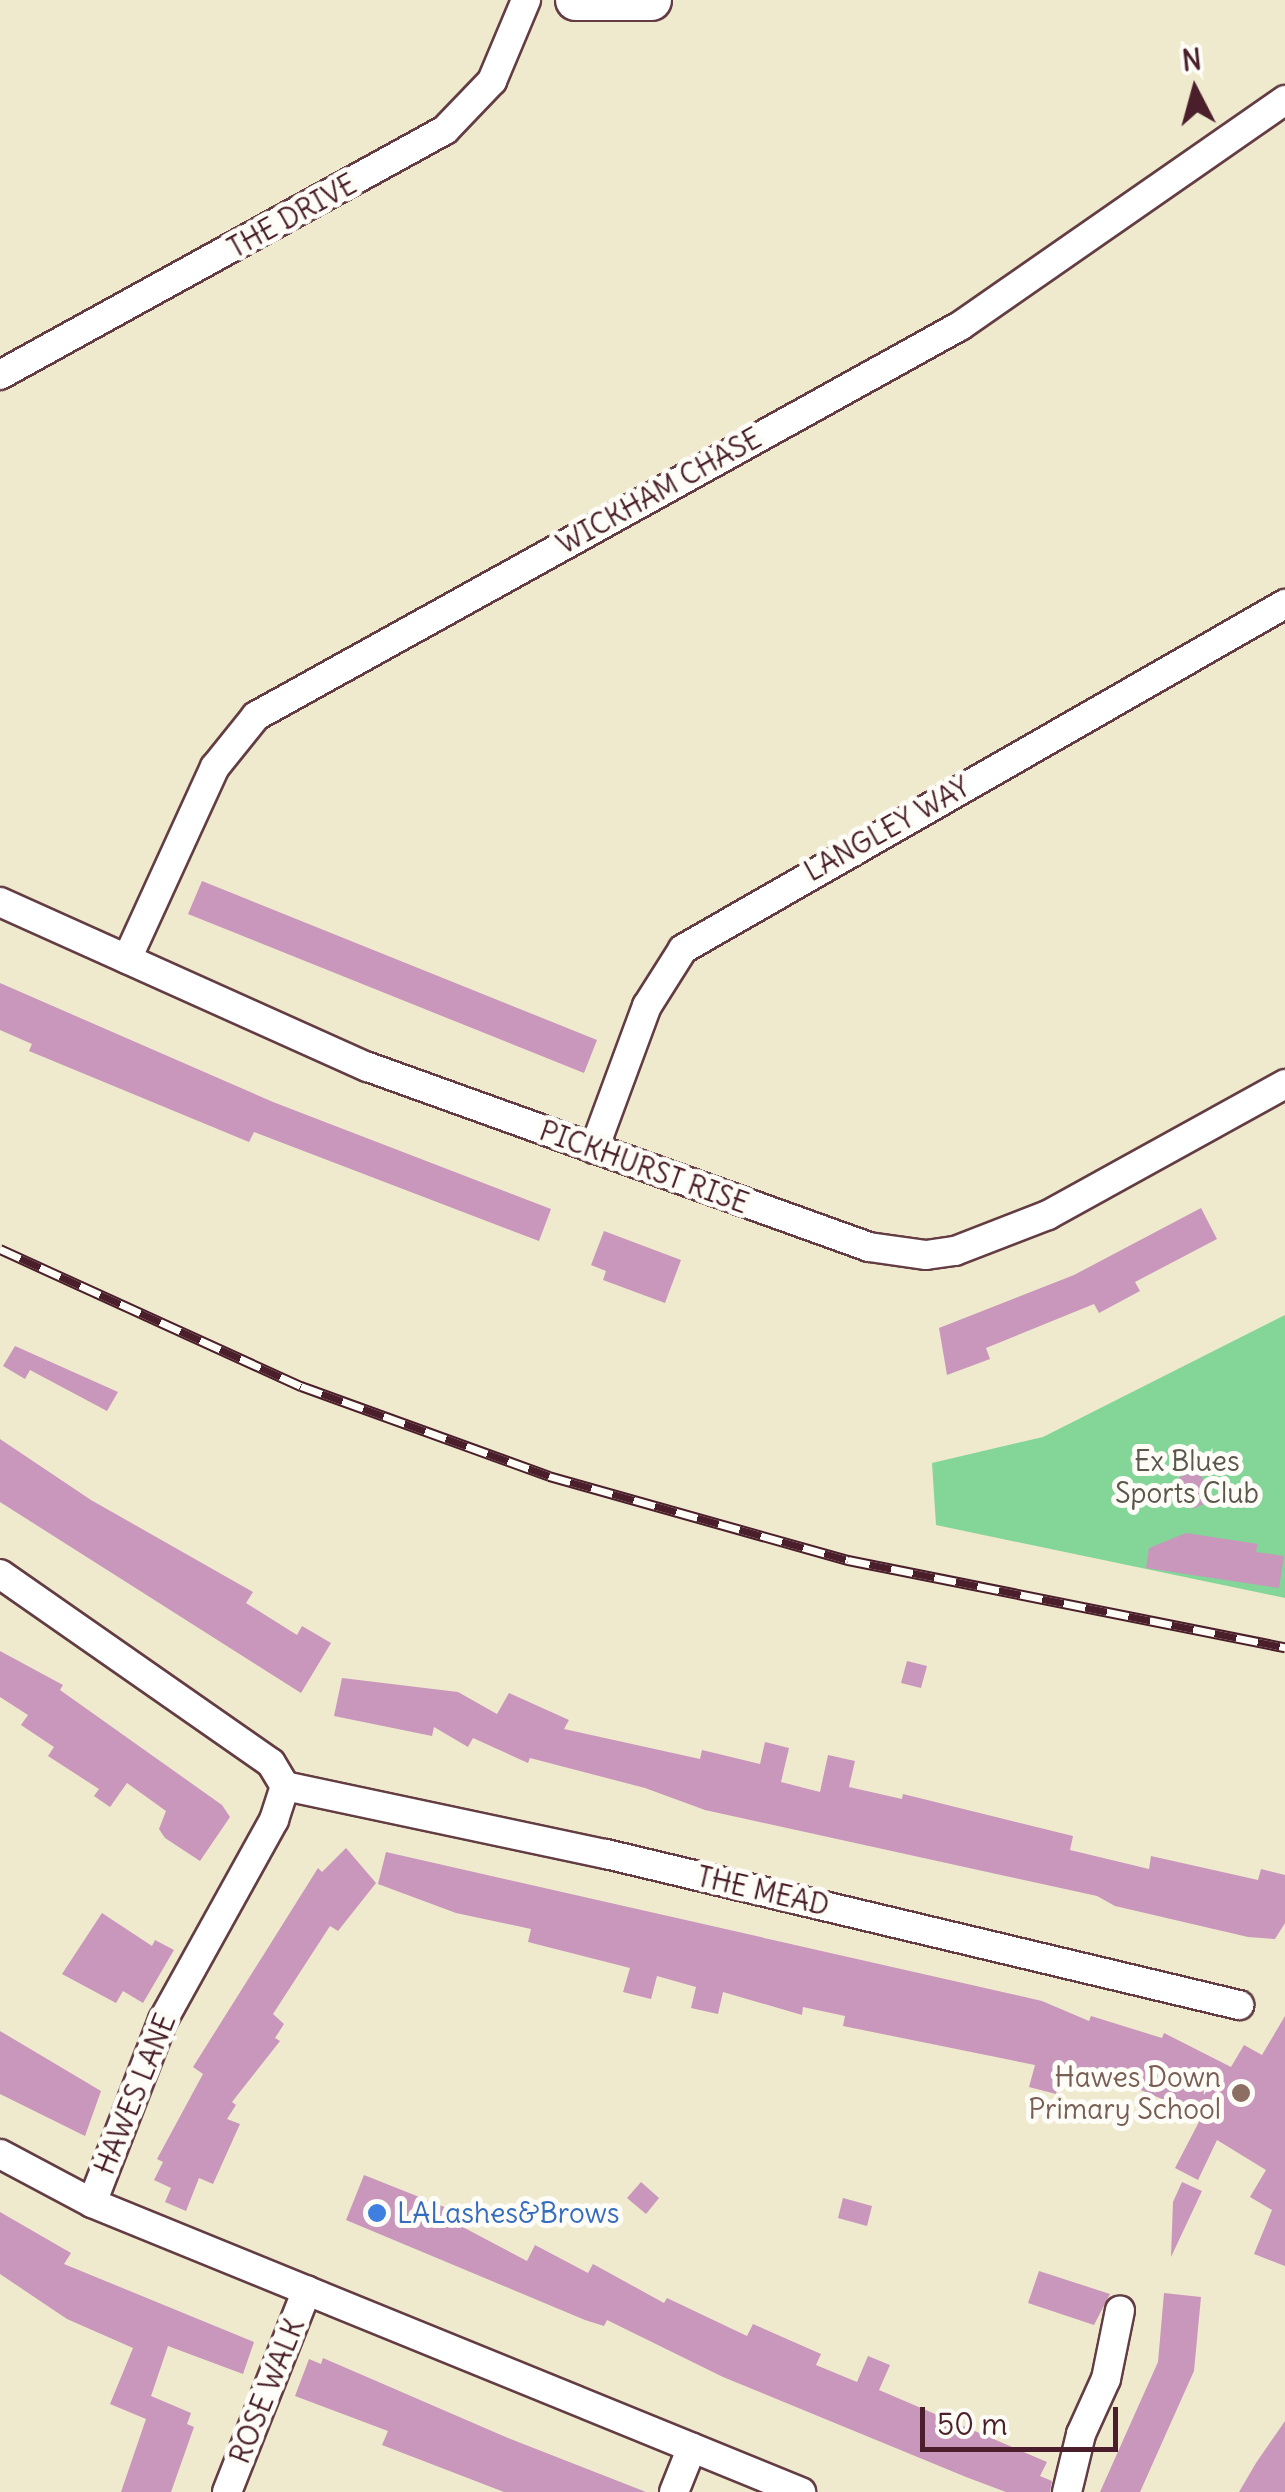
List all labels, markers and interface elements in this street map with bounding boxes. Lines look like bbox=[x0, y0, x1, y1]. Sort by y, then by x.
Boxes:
north arrow bbox=[1145, 40, 1245, 140]
text: N bbox=[1180, 41, 1203, 79]
street label: THE DRIVE bbox=[222, 167, 362, 265]
street label: WICKHAM CHASE bbox=[551, 421, 767, 561]
street label: LANGLEY WAY bbox=[799, 770, 975, 888]
street label: PICKHURST RISE bbox=[535, 1114, 753, 1220]
park label: Ex Blues Sports Club bbox=[1115, 1444, 1259, 1510]
street label: THE MEAD bbox=[693, 1859, 833, 1923]
street label: HAWES LANE bbox=[88, 2009, 182, 2179]
place label: Hawes Down Primary School bbox=[1028, 2060, 1221, 2126]
marker: Hawes Down Primary School bbox=[1230, 2082, 1252, 2104]
place label: LALashes&Brows bbox=[397, 2196, 619, 2230]
marker: LALashes&Brows bbox=[366, 2202, 388, 2224]
street label: ROSE WALK bbox=[223, 2314, 311, 2468]
scale bar bbox=[925, 2387, 1122, 2449]
text: 50 m bbox=[937, 2405, 1007, 2443]

